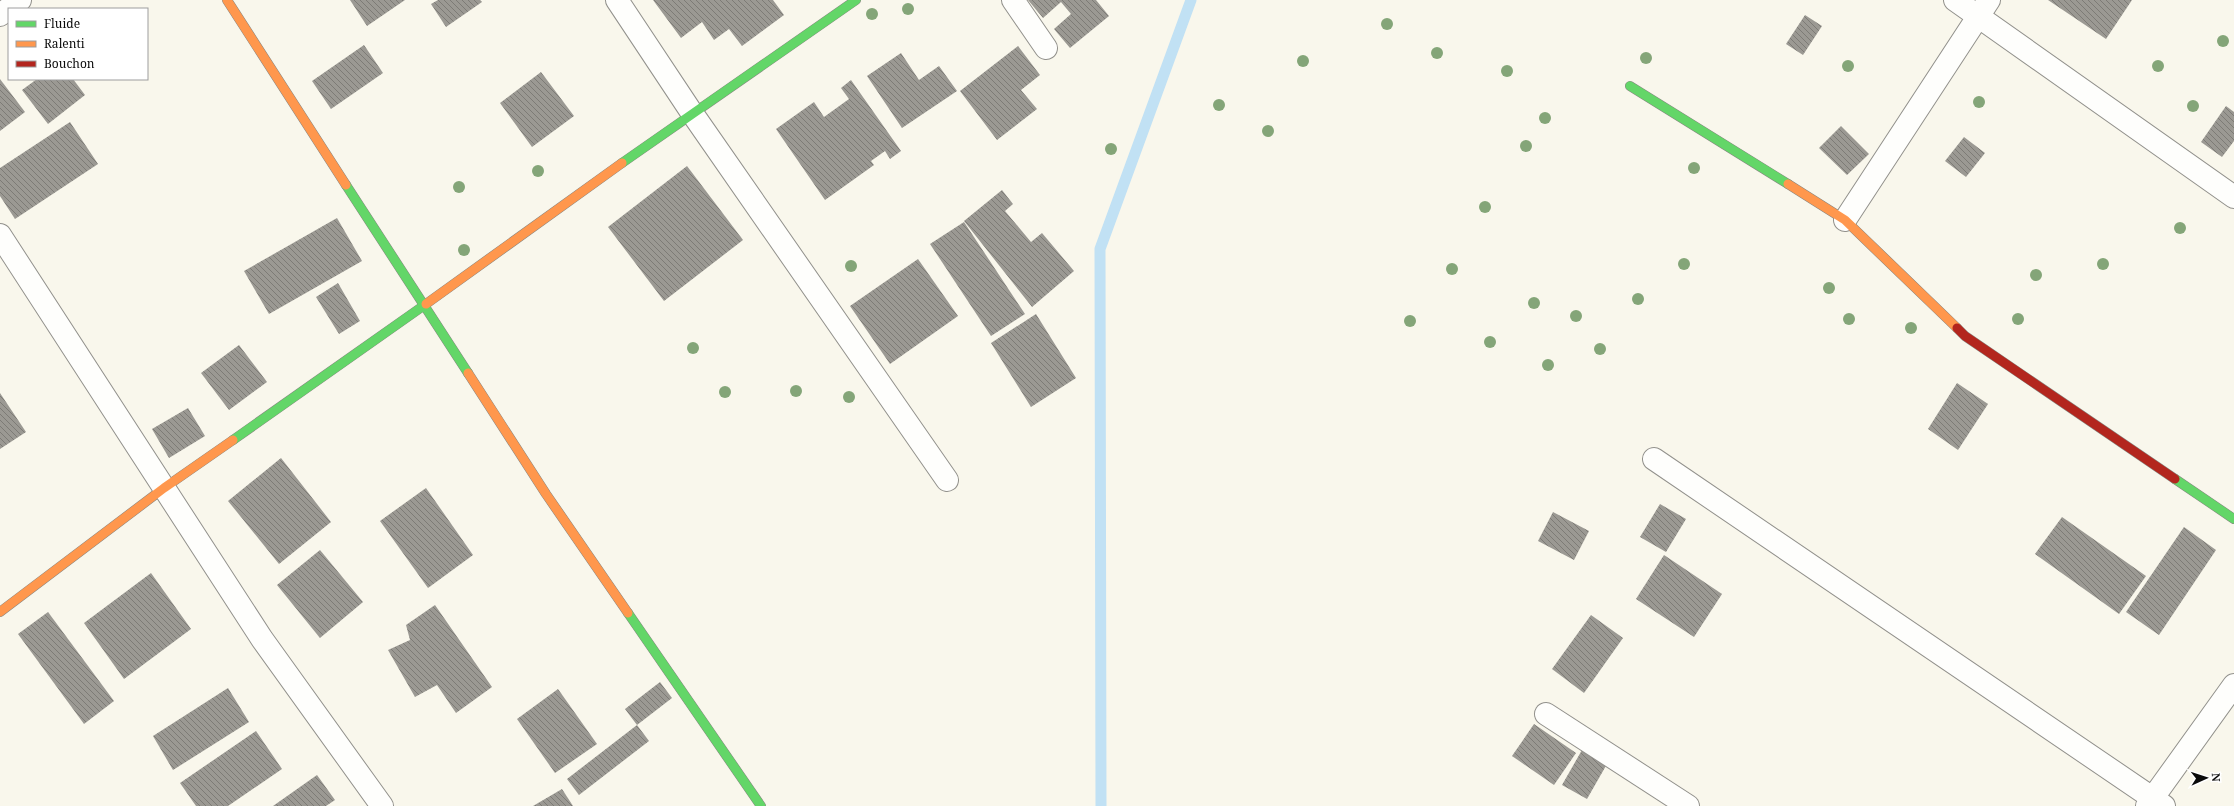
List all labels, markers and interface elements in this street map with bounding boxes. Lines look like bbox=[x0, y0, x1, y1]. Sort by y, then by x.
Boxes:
legend bbox=[8, 8, 148, 80]
text: Fluide bbox=[44, 15, 80, 32]
text: Ralenti bbox=[44, 35, 85, 52]
text: Bouchon bbox=[44, 55, 95, 72]
north arrow bbox=[2186, 758, 2226, 798]
text: N bbox=[2209, 773, 2224, 783]

